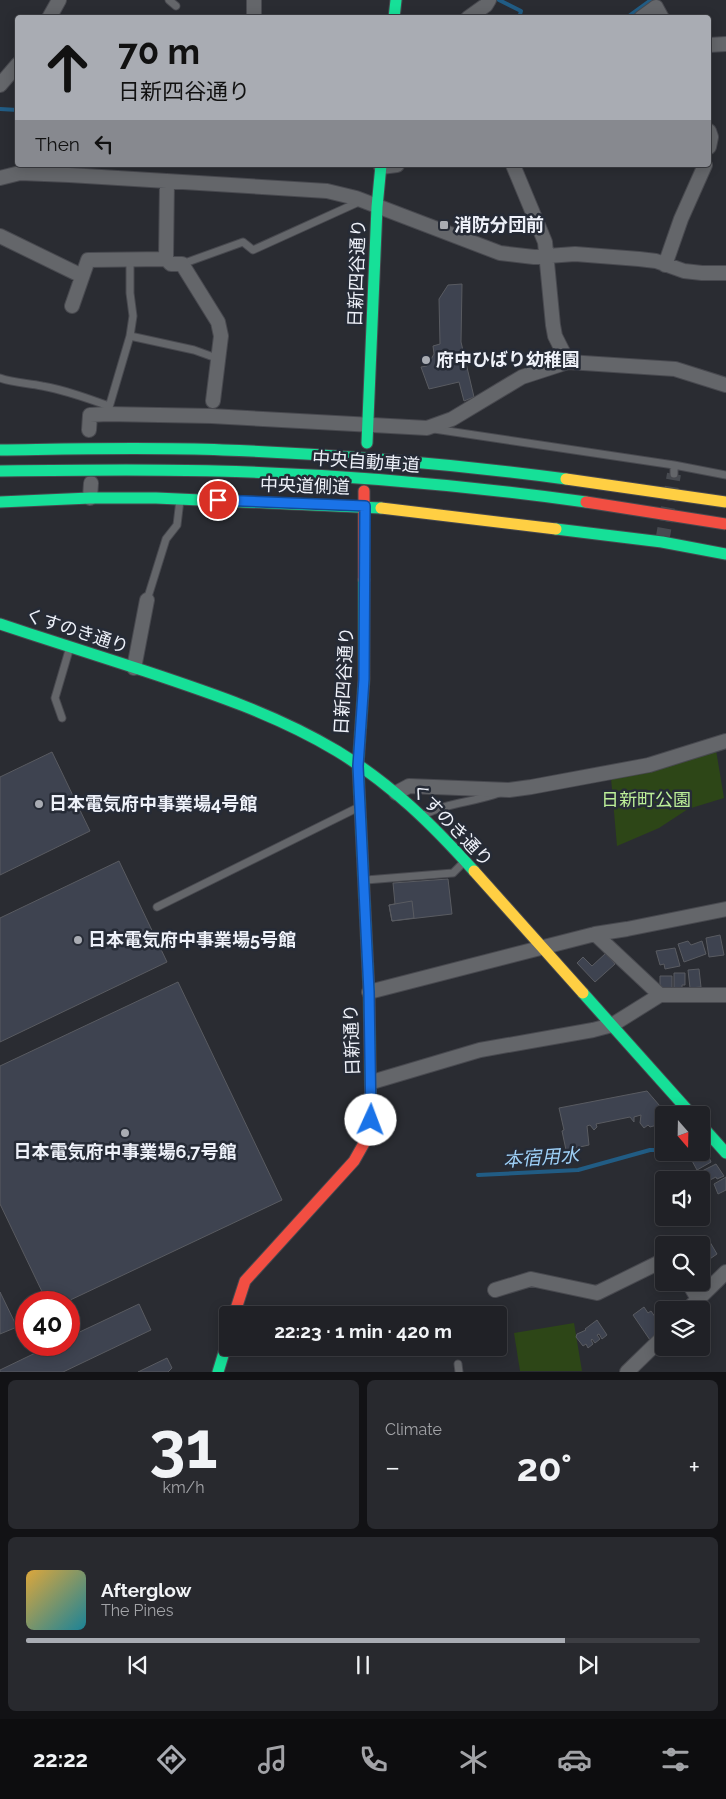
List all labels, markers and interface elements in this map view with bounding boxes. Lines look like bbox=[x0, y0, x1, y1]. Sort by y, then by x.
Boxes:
text: 70 m bbox=[118, 31, 200, 72]
icon: ahead bbox=[35, 35, 100, 100]
text: 日新四谷通り bbox=[118, 78, 250, 104]
icon: left bbox=[90, 130, 118, 158]
text: Then bbox=[35, 133, 80, 155]
place label: 消防分団前 bbox=[454, 214, 544, 235]
street label: 日新四谷通り bbox=[344, 219, 369, 327]
marker: 消防分団前 bbox=[438, 219, 450, 231]
place label: 府中ひばり幼稚園 bbox=[436, 349, 580, 370]
marker: 府中ひばり幼稚園 bbox=[420, 354, 432, 366]
street label: 中央自動車道 bbox=[311, 447, 421, 476]
street label: 中央道側道 bbox=[260, 473, 350, 498]
pin bbox=[197, 479, 239, 521]
icon: arrive bbox=[204, 486, 232, 514]
street label: くすのき通り bbox=[23, 604, 132, 657]
street label: 日新四谷通り bbox=[330, 626, 357, 735]
street label: くすのき通り bbox=[407, 779, 497, 871]
park label: 日新町公園 bbox=[601, 789, 691, 810]
place label: 日本電気府中事業場4号館 bbox=[49, 793, 257, 814]
marker: 日本電気府中事業場4号館 bbox=[33, 798, 45, 810]
place label: 日本電気府中事業場5号館 bbox=[88, 929, 296, 950]
marker: 日本電気府中事業場5号館 bbox=[72, 934, 84, 946]
street label: 日新通り bbox=[340, 1004, 363, 1076]
position arrow bbox=[344, 1093, 396, 1145]
north arrow bbox=[655, 1106, 710, 1161]
map controls bbox=[655, 1106, 710, 1356]
marker: 日本電気府中事業場6,7号館 bbox=[119, 1127, 131, 1139]
place label: 日本電気府中事業場6,7号館 bbox=[14, 1141, 236, 1162]
water label: 本宿用水 bbox=[502, 1143, 582, 1171]
button: sound bbox=[655, 1171, 710, 1226]
button: search bbox=[655, 1236, 710, 1291]
speed limit sign: 40 bbox=[15, 1291, 80, 1356]
button: layers bbox=[655, 1301, 710, 1356]
text: 22:23 · 1 min · 420 m bbox=[274, 1320, 452, 1342]
text: 31 bbox=[149, 1407, 218, 1483]
text: Climate bbox=[385, 1420, 442, 1439]
text: 20° bbox=[517, 1445, 572, 1490]
text: − bbox=[385, 1451, 400, 1484]
text: + bbox=[688, 1451, 700, 1484]
text: km/h bbox=[162, 1478, 205, 1497]
text: Afterglow bbox=[101, 1579, 191, 1601]
text: The Pines bbox=[101, 1601, 173, 1620]
icon: previous bbox=[124, 1651, 152, 1679]
icon: pause bbox=[349, 1651, 377, 1679]
icon: next bbox=[574, 1651, 602, 1679]
icon: directions bbox=[154, 1742, 189, 1777]
icon: music bbox=[255, 1742, 290, 1777]
icon: phone bbox=[356, 1742, 391, 1777]
icon: climate bbox=[456, 1742, 491, 1777]
icon: car bbox=[557, 1742, 592, 1777]
icon: filters bbox=[658, 1742, 693, 1777]
text: 22:22 bbox=[33, 1746, 88, 1772]

